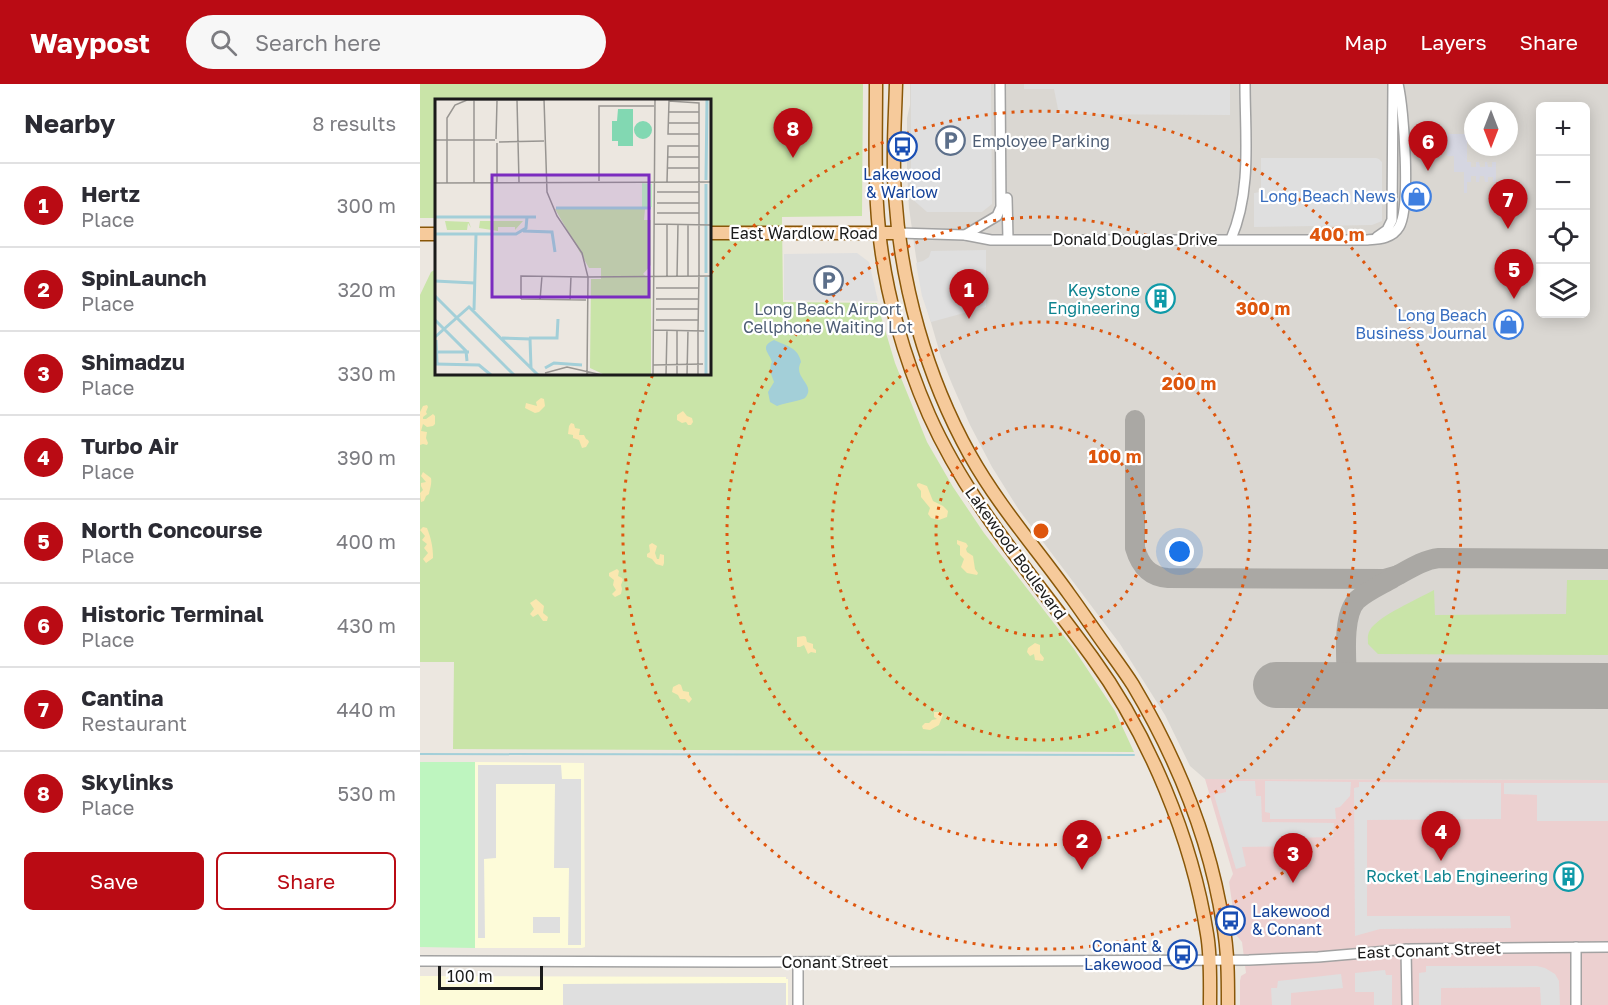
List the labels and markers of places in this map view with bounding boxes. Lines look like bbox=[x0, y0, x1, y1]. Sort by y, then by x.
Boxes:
pin: 8 bbox=[774, 109, 812, 158]
pin: 6 bbox=[1408, 122, 1448, 171]
parking icon: Employee Parking bbox=[935, 125, 967, 157]
bus stop icon: Lakewood & Warlow bbox=[886, 130, 918, 162]
place label: Employee Parking bbox=[972, 131, 1110, 151]
place label: Lakewood & Warlow bbox=[863, 164, 941, 202]
shop icon: Long Beach News bbox=[1401, 180, 1433, 212]
pin: 7 bbox=[1488, 180, 1528, 229]
place label: Long Beach News bbox=[1259, 186, 1396, 206]
pin: 5 bbox=[1494, 250, 1534, 299]
parking icon: Long Beach Airport Cellphone Waiting Lot bbox=[812, 265, 844, 297]
pin: 1 bbox=[950, 270, 988, 319]
place label: Keystone Engineering bbox=[1048, 280, 1140, 318]
building icon: Keystone Engineering bbox=[1145, 283, 1177, 315]
place label: Long Beach Airport Cellphone Waiting Lot bbox=[743, 299, 913, 337]
place label: Long Beach Business Journal bbox=[1355, 305, 1487, 343]
shop icon: Long Beach Business Journal bbox=[1492, 308, 1524, 340]
centre of rings bbox=[1031, 521, 1051, 541]
pin: 4 bbox=[1422, 812, 1460, 861]
pin: 2 bbox=[1062, 820, 1102, 870]
pin: 3 bbox=[1274, 834, 1312, 883]
building icon: Rocket Lab Engineering bbox=[1553, 860, 1585, 892]
place label: Rocket Lab Engineering bbox=[1366, 866, 1548, 886]
place label: Lakewood & Conant bbox=[1252, 901, 1330, 939]
bus stop icon: Lakewood & Conant bbox=[1215, 904, 1247, 936]
place label: Conant & Lakewood bbox=[1084, 936, 1162, 974]
bus stop icon: Conant & Lakewood bbox=[1167, 939, 1199, 971]

